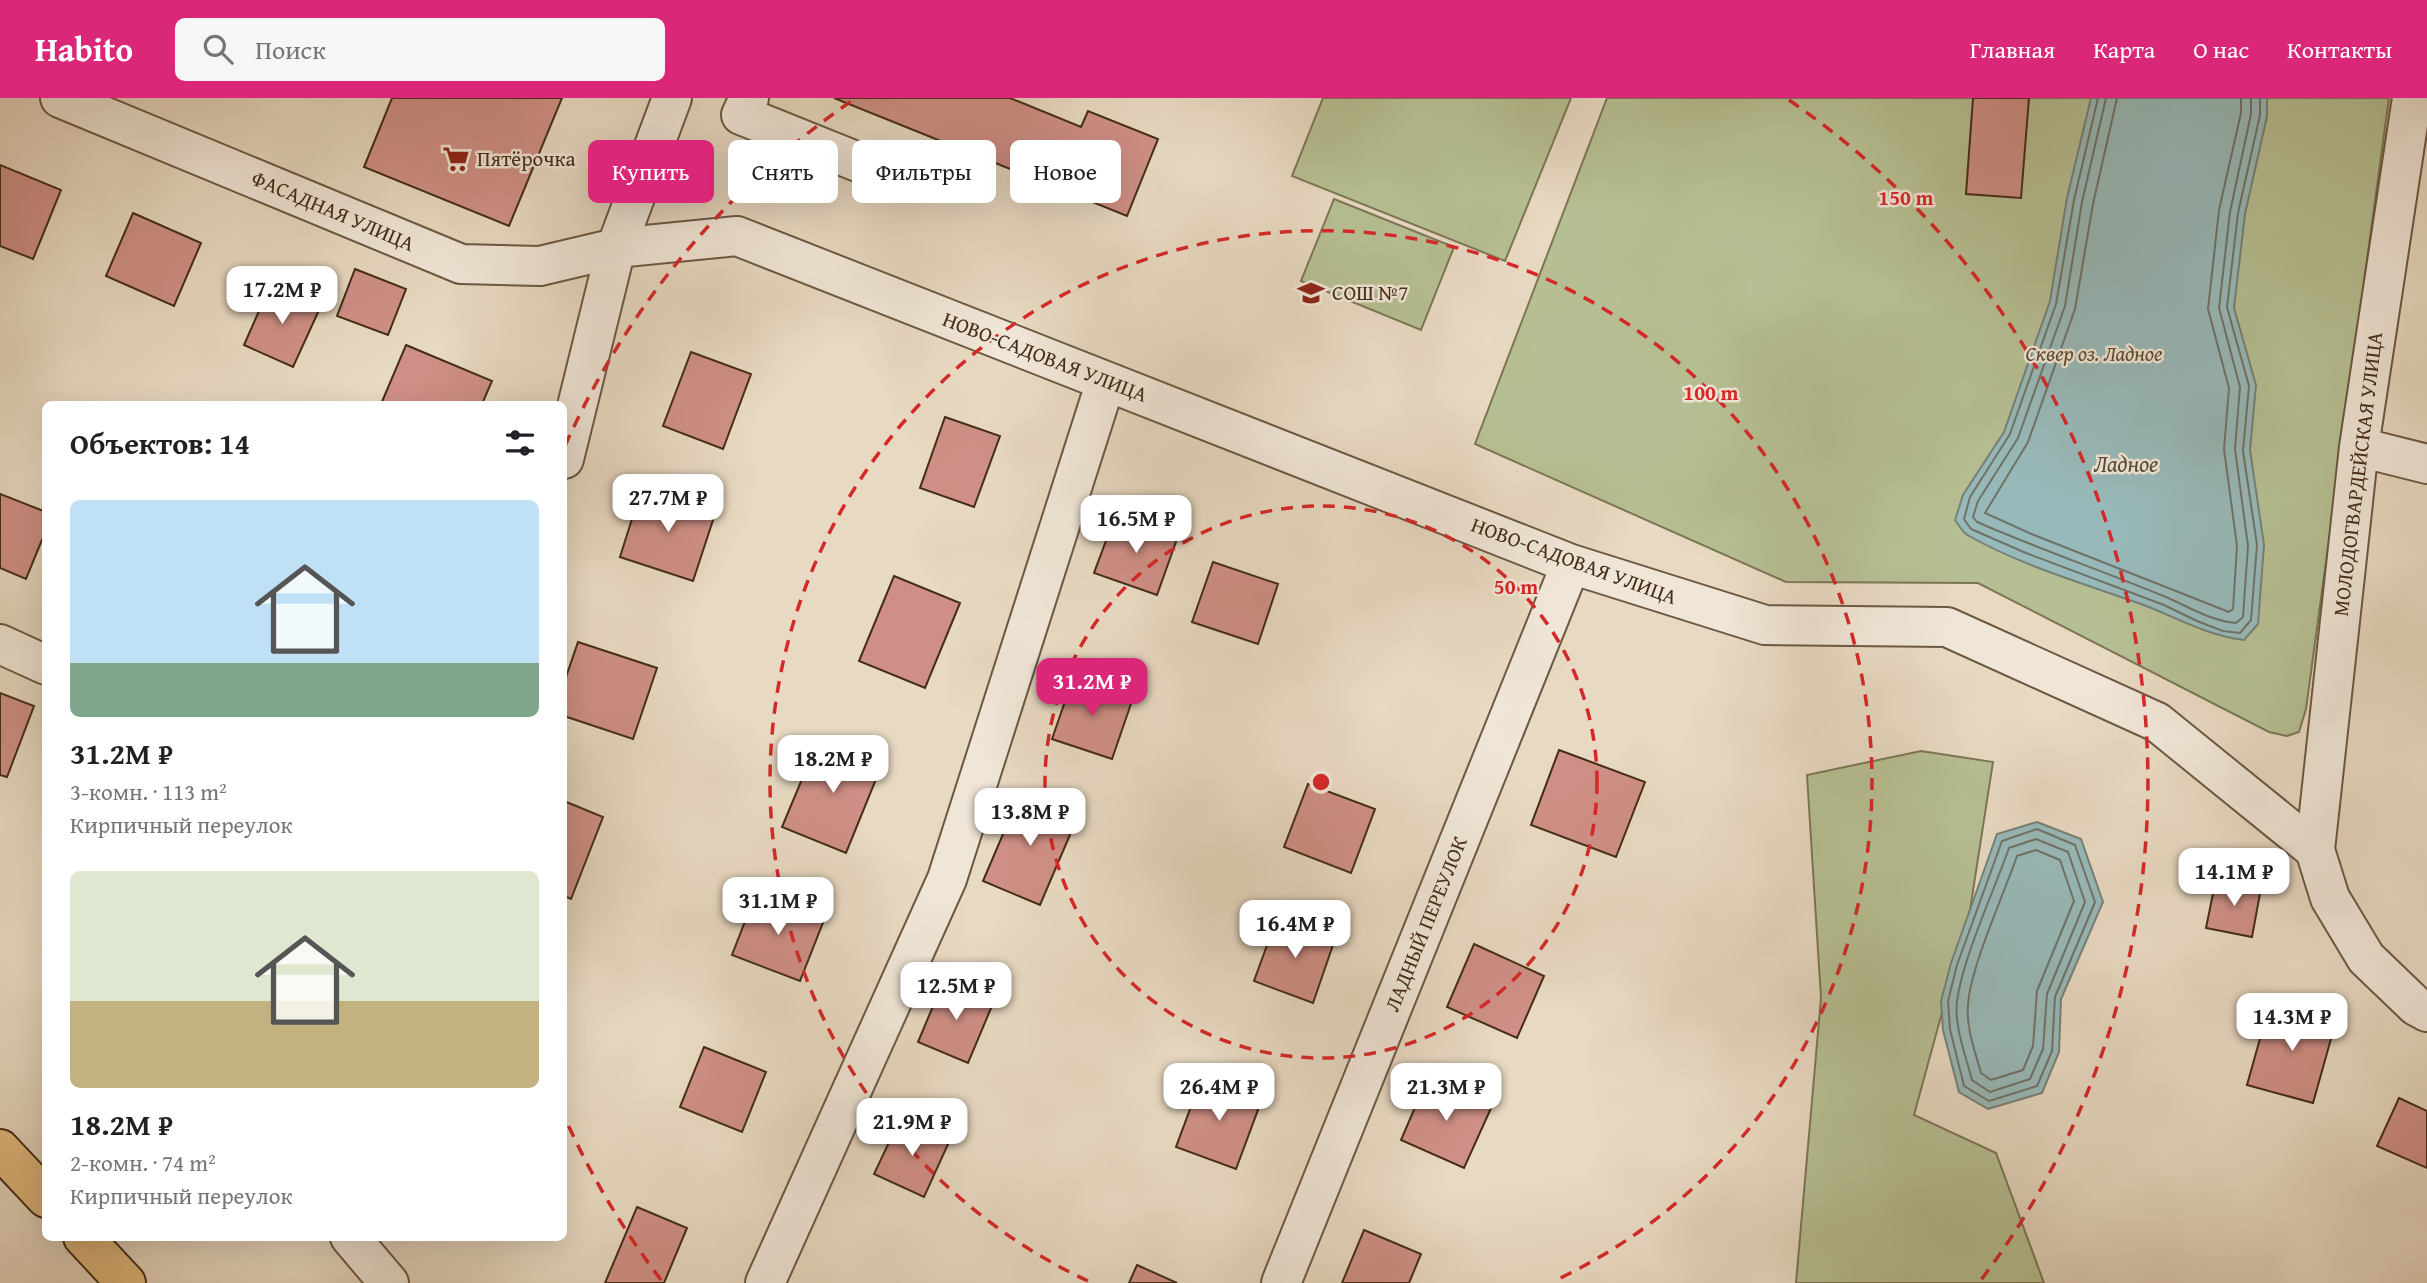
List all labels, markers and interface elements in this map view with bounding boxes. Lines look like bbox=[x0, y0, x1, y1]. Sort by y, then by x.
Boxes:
search box bbox=[175, 18, 665, 81]
text: Habito bbox=[35, 25, 133, 73]
icon: search bbox=[199, 30, 237, 68]
text: Поиск bbox=[255, 30, 326, 69]
text: Главная bbox=[1970, 32, 2055, 67]
text: Карта bbox=[2093, 32, 2155, 67]
text: О нас bbox=[2193, 32, 2249, 67]
text: Контакты bbox=[2287, 32, 2392, 67]
chip: Купить bbox=[588, 140, 714, 203]
chip: Снять bbox=[728, 140, 838, 203]
chip: Фильтры bbox=[852, 140, 996, 203]
chip: Новое bbox=[1010, 140, 1121, 203]
place label: Пятёрочка bbox=[477, 143, 575, 174]
supermarket icon: Пятёрочка bbox=[441, 144, 471, 174]
street label: ФАСАДНАЯ УЛИЦА bbox=[247, 162, 420, 259]
text: 150 m bbox=[1878, 182, 1934, 213]
pin: 17.2M ₽ bbox=[217, 266, 347, 326]
text: 17.2M ₽ bbox=[242, 272, 322, 305]
place label: СОШ №7 bbox=[1332, 277, 1408, 308]
school or university icon: СОШ №7 bbox=[1296, 278, 1326, 308]
street label: НОВО-САДОВАЯ УЛИЦА bbox=[938, 303, 1152, 410]
street label: МОЛОДОГВАРДЕЙСКАЯ УЛИЦА bbox=[2325, 330, 2390, 618]
park label: Сквер оз. Ладное bbox=[2025, 338, 2163, 369]
text: 100 m bbox=[1683, 377, 1739, 408]
text: Объектов: 14 bbox=[70, 421, 250, 465]
icon: filters bbox=[501, 424, 539, 462]
water label: Ладное bbox=[2094, 447, 2158, 480]
pin: 27.7M ₽ bbox=[603, 474, 733, 534]
text: 27.7M ₽ bbox=[628, 480, 708, 513]
pin: 16.5M ₽ bbox=[1071, 496, 1201, 555]
text: 16.5M ₽ bbox=[1096, 501, 1176, 534]
street label: НОВО-САДОВАЯ УЛИЦА bbox=[1467, 509, 1682, 612]
icon: home bbox=[242, 546, 368, 672]
text: 50 m bbox=[1494, 571, 1538, 602]
pin: 31.2M ₽ bbox=[1027, 658, 1157, 718]
text: 31.2M ₽ bbox=[1052, 664, 1132, 697]
text: 31.2M ₽ bbox=[70, 731, 173, 775]
pin: 18.2M ₽ bbox=[768, 736, 898, 795]
text: 18.2M ₽ bbox=[793, 741, 873, 774]
centre of rings bbox=[1309, 770, 1333, 794]
text: 3-комн. · 113 m² bbox=[70, 775, 227, 808]
pin: 13.8M ₽ bbox=[965, 788, 1095, 848]
text: 13.8M ₽ bbox=[990, 794, 1070, 827]
text: Кирпичный переулок bbox=[70, 808, 292, 841]
street label: ЛАДНЫЙ ПЕРЕУЛОК bbox=[1376, 832, 1475, 1016]
pin: 14.1M ₽ bbox=[2169, 848, 2299, 908]
text: 14.1M ₽ bbox=[2194, 854, 2274, 887]
pin: 31.1M ₽ bbox=[713, 878, 843, 937]
text: 31.1M ₽ bbox=[738, 883, 818, 916]
pin: 16.4M ₽ bbox=[1230, 900, 1360, 960]
text: 16.4M ₽ bbox=[1255, 906, 1335, 939]
icon: home bbox=[242, 917, 368, 1043]
pin: 12.5M ₽ bbox=[891, 962, 1021, 1022]
text: 12.5M ₽ bbox=[916, 968, 996, 1001]
pin: 14.3M ₽ bbox=[2227, 993, 2357, 1053]
text: 14.3M ₽ bbox=[2252, 999, 2332, 1032]
pin: 26.4M ₽ bbox=[1154, 1063, 1284, 1123]
pin: 21.3M ₽ bbox=[1381, 1063, 1511, 1123]
text: 26.4M ₽ bbox=[1179, 1069, 1259, 1102]
text: 21.3M ₽ bbox=[1406, 1069, 1486, 1102]
pin: 21.9M ₽ bbox=[847, 1098, 977, 1158]
text: 18.2M ₽ bbox=[70, 1102, 173, 1146]
text: 21.9M ₽ bbox=[872, 1104, 952, 1137]
text: 2-комн. · 74 m² bbox=[70, 1146, 216, 1179]
text: Кирпичный переулок bbox=[70, 1179, 292, 1212]

